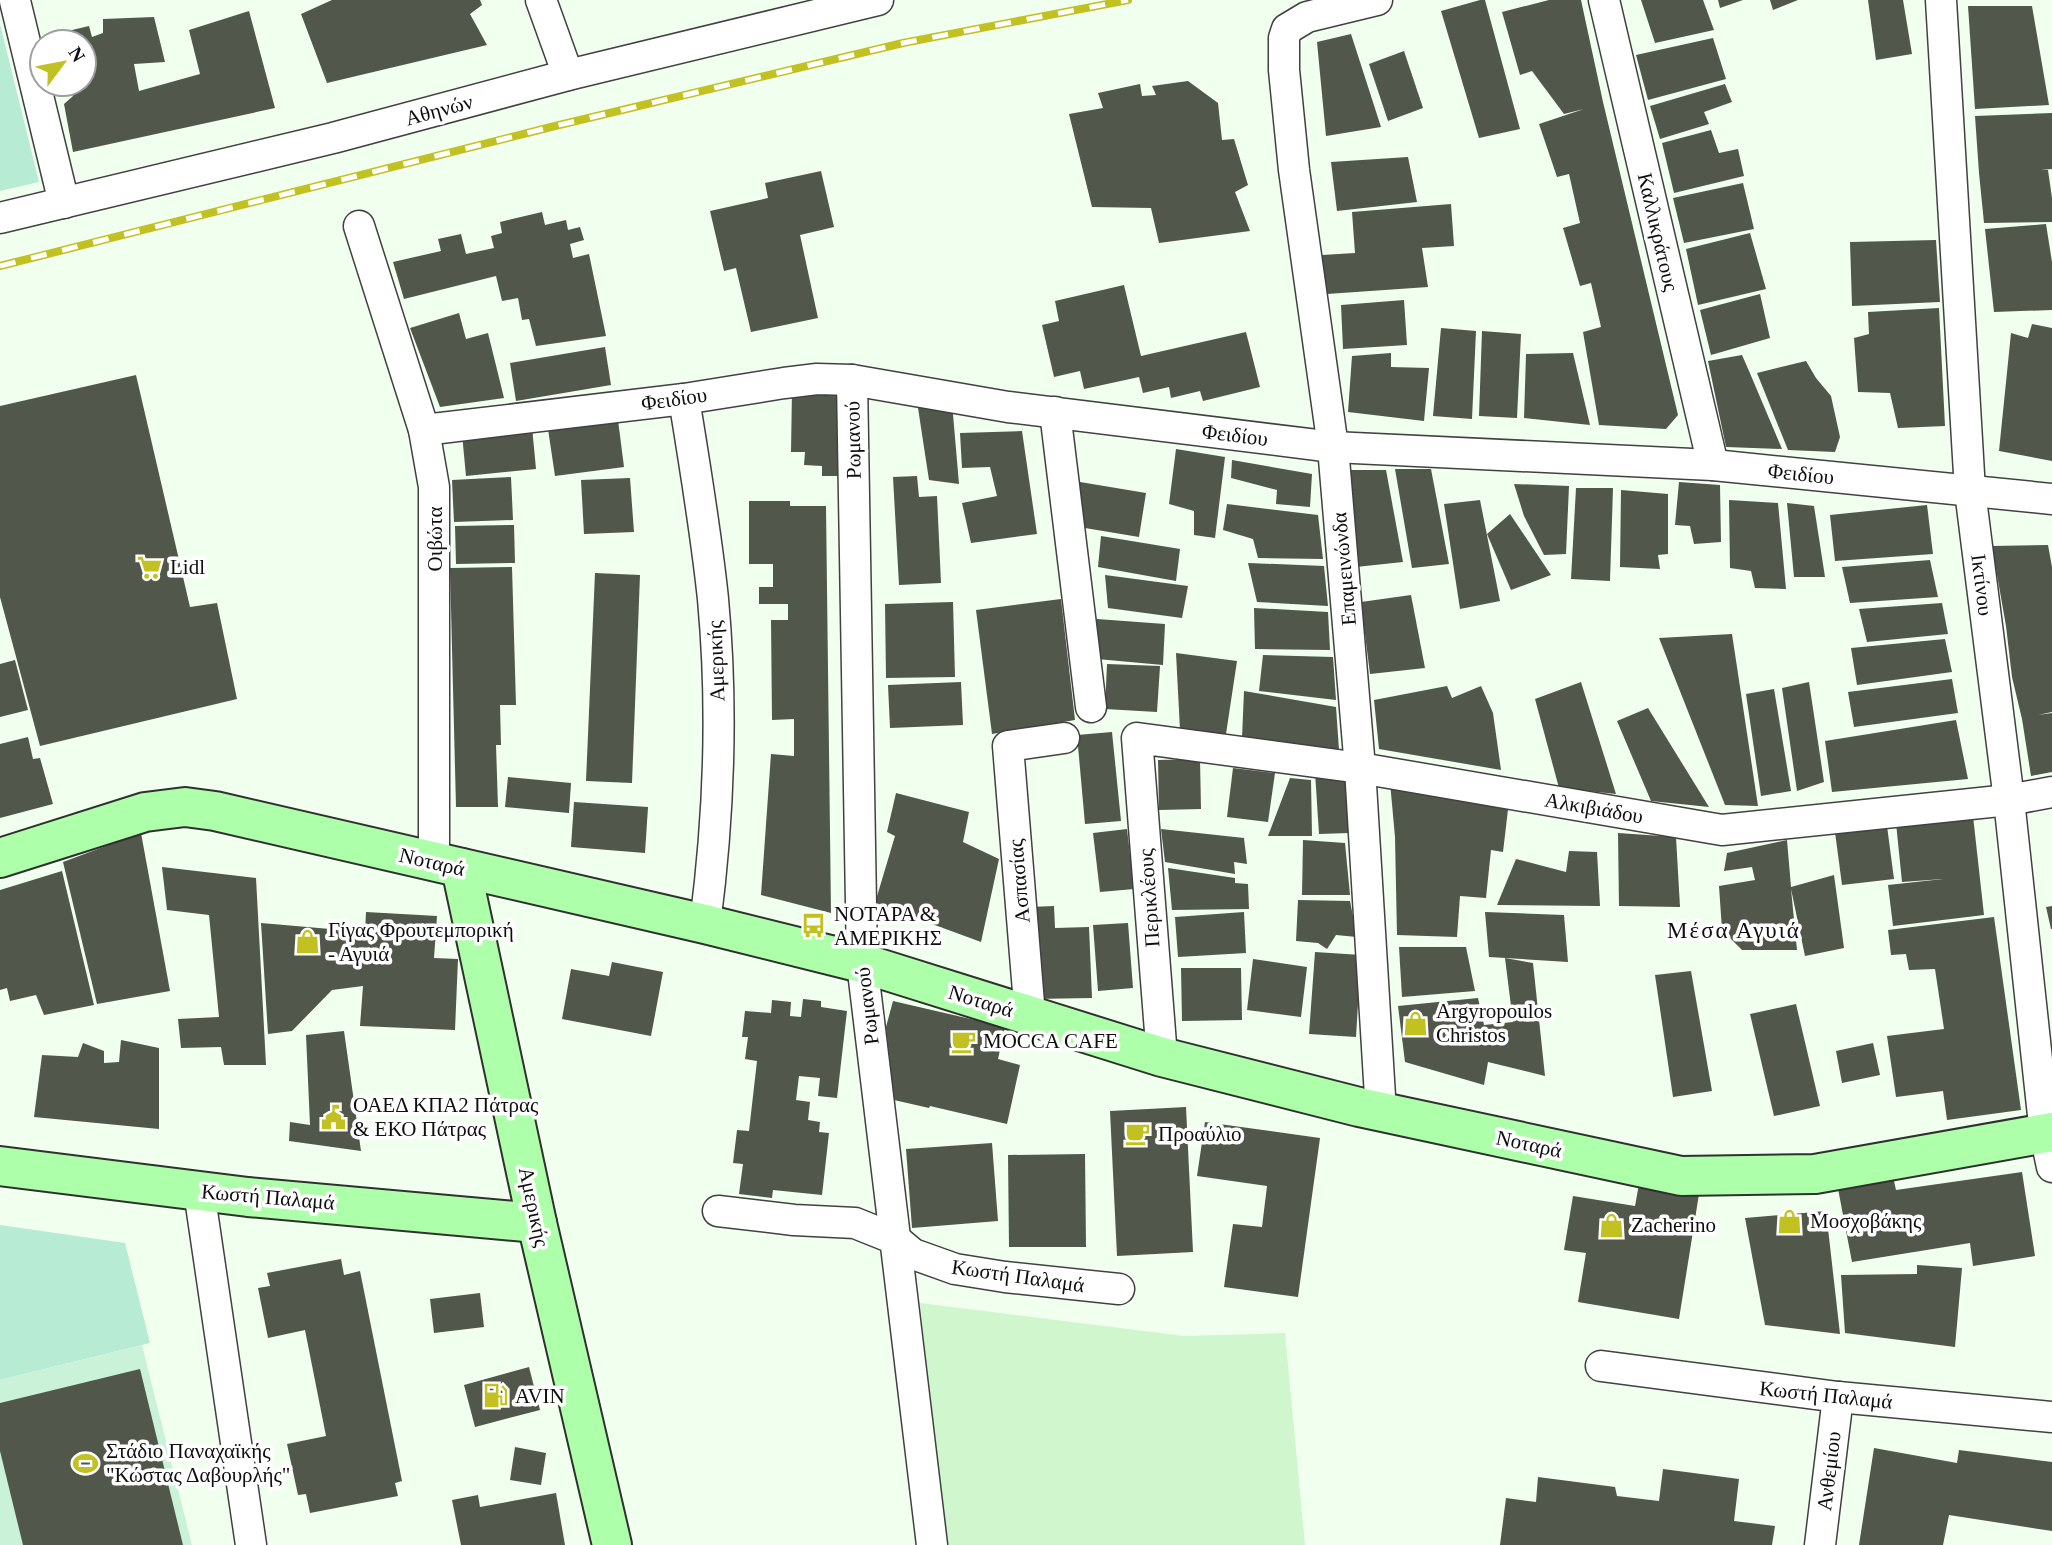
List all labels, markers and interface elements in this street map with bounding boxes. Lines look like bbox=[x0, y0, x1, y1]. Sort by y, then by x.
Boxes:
north arrow bbox=[28, 28, 98, 98]
text: N bbox=[64, 43, 90, 66]
street label: Αθηνών bbox=[403, 89, 475, 131]
street label: Καλλικράτους bbox=[1633, 170, 1683, 294]
street label: Φειδίου bbox=[640, 383, 708, 415]
street label: Ρωμανού bbox=[840, 401, 866, 479]
street label: Φειδίου bbox=[1201, 419, 1269, 451]
street label: Φειδίου bbox=[1767, 459, 1835, 489]
street label: Οιβώτα bbox=[423, 507, 447, 571]
street label: Επαμεινώνδα bbox=[1327, 511, 1361, 627]
supermarket icon: Lidl bbox=[136, 553, 164, 581]
street label: Ικτίνου bbox=[1966, 553, 1998, 617]
place label: Lidl bbox=[170, 555, 205, 579]
street label: Αμερικής bbox=[703, 619, 729, 702]
street label: Αλκιβιάδου bbox=[1543, 788, 1645, 828]
street label: Ασπασίας bbox=[1003, 837, 1035, 924]
street label: Νοταρά bbox=[397, 843, 467, 881]
street label: Περικλέους bbox=[1134, 847, 1164, 948]
place label: ΝΟΤΑΡΑ & ΑΜΕΡΙΚΗΣ bbox=[834, 902, 942, 950]
bus stop icon: ΝΟΤΑΡΑ & ΑΜΕΡΙΚΗΣ bbox=[800, 912, 828, 940]
place label: Γίγας Φρουτεμπορική - Αγυιά bbox=[328, 918, 514, 966]
district label: Μέσα Αγυιά bbox=[1667, 918, 1801, 943]
shop icon: Γίγας Φρουτεμπορική - Αγυιά bbox=[294, 928, 322, 956]
street label: Ρωμανού bbox=[850, 966, 884, 1046]
street label: Νοταρά bbox=[946, 980, 1016, 1022]
place label: Argyropoulos Christos bbox=[1436, 999, 1552, 1047]
shop icon: Argyropoulos Christos bbox=[1402, 1009, 1430, 1037]
cafe icon: MOCCA CAFE bbox=[949, 1027, 977, 1055]
place label: MOCCA CAFE bbox=[983, 1029, 1118, 1053]
place label: ΟΑΕΔ ΚΠΑ2 Πάτρας & ΕΚΟ Πάτρας bbox=[353, 1093, 539, 1141]
public building icon: ΟΑΕΔ ΚΠΑ2 Πάτρας & ΕΚΟ Πάτρας bbox=[319, 1103, 347, 1131]
cafe icon: Προαύλιο bbox=[1124, 1120, 1152, 1148]
place label: Προαύλιο bbox=[1158, 1122, 1242, 1146]
street label: Νοταρά bbox=[1494, 1125, 1564, 1163]
street label: Αμερικής bbox=[514, 1165, 554, 1250]
street label: Κωστή Παλαμά bbox=[200, 1179, 336, 1215]
shop icon: Μοσχοβάκης bbox=[1776, 1207, 1804, 1235]
place label: Μοσχοβάκης bbox=[1810, 1209, 1922, 1233]
shop icon: Zacherino bbox=[1597, 1211, 1625, 1239]
place label: Zacherino bbox=[1631, 1213, 1716, 1237]
street label: Κωστή Παλαμά bbox=[950, 1255, 1086, 1297]
street label: Κωστή Παλαμά bbox=[1758, 1376, 1894, 1414]
fuel station icon: AVIN bbox=[481, 1382, 509, 1410]
place label: AVIN bbox=[515, 1384, 565, 1408]
street label: Ανθεμίου bbox=[1812, 1430, 1846, 1512]
place label: Στάδιο Παναχαϊκής "Κώστας Δαβουρλής" bbox=[106, 1439, 290, 1487]
sports icon: Στάδιο Παναχαϊκής "Κώστας Δαβουρλής" bbox=[72, 1449, 100, 1477]

